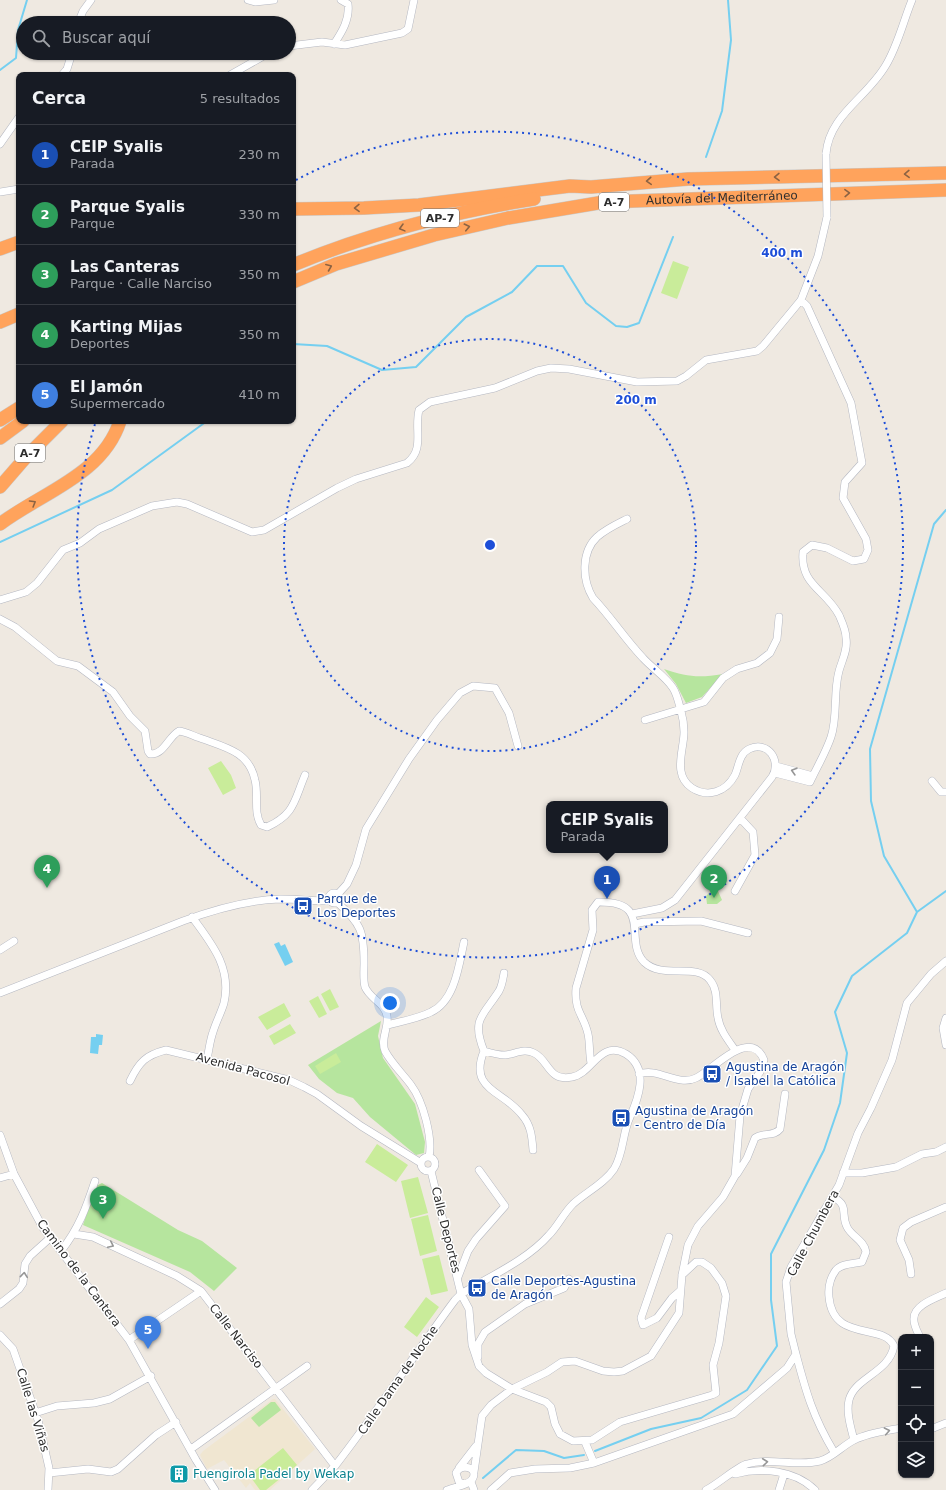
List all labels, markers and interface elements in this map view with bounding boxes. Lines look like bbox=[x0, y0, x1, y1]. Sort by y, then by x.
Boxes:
search box bbox=[16, 16, 296, 60]
icon: search bbox=[30, 27, 52, 49]
text: Buscar aquí bbox=[62, 29, 150, 47]
text: Cerca bbox=[32, 88, 86, 108]
text: 5 resultados bbox=[200, 91, 280, 106]
text: CEIP Syalis bbox=[70, 138, 163, 156]
text: 1 bbox=[40, 147, 50, 162]
text: 230 m bbox=[238, 147, 280, 162]
text: Parada bbox=[70, 156, 115, 171]
one-way arrow bbox=[904, 170, 910, 178]
one-way arrow bbox=[774, 173, 780, 181]
one-way arrow bbox=[646, 177, 652, 186]
street label: Autovía del Mediterráneo bbox=[646, 188, 798, 208]
one-way arrow bbox=[844, 189, 850, 197]
road number: A-7 bbox=[599, 193, 629, 211]
text: Parque Syalis bbox=[70, 198, 185, 216]
one-way arrow bbox=[354, 204, 360, 213]
text: 2 bbox=[40, 207, 50, 222]
text: 330 m bbox=[238, 207, 280, 222]
road number: AP-7 bbox=[421, 209, 459, 227]
text: Parque bbox=[70, 216, 115, 231]
one-way arrow bbox=[399, 223, 406, 232]
one-way arrow bbox=[464, 224, 471, 232]
text: 400 m bbox=[761, 246, 803, 260]
text: Las Canteras bbox=[70, 258, 179, 276]
one-way arrow bbox=[326, 264, 333, 272]
text: 3 bbox=[40, 267, 50, 282]
text: 350 m bbox=[238, 267, 280, 282]
text: Parque · Calle Narciso bbox=[70, 276, 212, 291]
text: Karting Mijas bbox=[70, 318, 182, 336]
text: 4 bbox=[40, 327, 50, 342]
text: 350 m bbox=[238, 327, 280, 342]
text: Deportes bbox=[70, 336, 129, 351]
text: El Jamón bbox=[70, 378, 143, 396]
text: 5 bbox=[40, 387, 50, 402]
text: 410 m bbox=[238, 387, 280, 402]
text: 200 m bbox=[615, 393, 657, 407]
text: Supermercado bbox=[70, 396, 165, 411]
road number: A-7 bbox=[15, 444, 45, 462]
one-way arrow bbox=[29, 500, 36, 507]
centre of rings bbox=[483, 538, 497, 552]
one-way arrow bbox=[791, 767, 798, 776]
popup bbox=[546, 801, 668, 853]
text: CEIP Syalis bbox=[561, 811, 653, 829]
text: Parada bbox=[561, 829, 605, 844]
pin: 4 bbox=[34, 855, 60, 888]
pin: 2 bbox=[701, 865, 727, 898]
pin: 1 bbox=[594, 866, 620, 899]
place label: Parque de Los Deportes bbox=[317, 892, 396, 920]
bus stop icon: Parque de Los Deportes bbox=[292, 895, 314, 917]
your location bbox=[380, 993, 400, 1013]
street label: Avenida Pacosol bbox=[195, 1050, 291, 1088]
place label: Agustina de Aragón / Isabel la Católica bbox=[726, 1060, 844, 1088]
bus stop icon: Agustina de Aragón / Isabel la Católica bbox=[701, 1063, 723, 1085]
place label: Agustina de Aragón - Centro de Día bbox=[635, 1104, 753, 1132]
bus stop icon: Agustina de Aragón - Centro de Día bbox=[610, 1107, 632, 1129]
street label: Calle Deportes bbox=[429, 1185, 463, 1275]
pin: 3 bbox=[90, 1186, 116, 1219]
street label: Calle Chumbera bbox=[784, 1187, 842, 1279]
street label: Camino de la Cantera bbox=[34, 1217, 124, 1329]
one-way arrow bbox=[107, 1240, 115, 1248]
one-way arrow bbox=[19, 1272, 28, 1278]
place label: Calle Deportes-Agustina de Aragón bbox=[491, 1274, 636, 1302]
bus stop icon: Calle Deportes-Agustina de Aragón bbox=[466, 1277, 488, 1299]
street label: Calle Narciso bbox=[206, 1301, 266, 1371]
pin: 5 bbox=[135, 1316, 161, 1349]
street label: Calle Dama de Noche bbox=[355, 1323, 441, 1437]
map controls bbox=[898, 1334, 934, 1478]
button: + bbox=[898, 1334, 934, 1370]
street label: Calle las Viñas bbox=[14, 1366, 52, 1454]
button: − bbox=[898, 1370, 934, 1406]
button: locate bbox=[898, 1406, 934, 1442]
one-way arrow bbox=[884, 1427, 890, 1435]
button: layers bbox=[898, 1442, 934, 1478]
one-way arrow bbox=[762, 1458, 768, 1467]
building icon: Fuengirola Padel by Wekap bbox=[168, 1463, 190, 1485]
place label: Fuengirola Padel by Wekap bbox=[193, 1467, 354, 1481]

